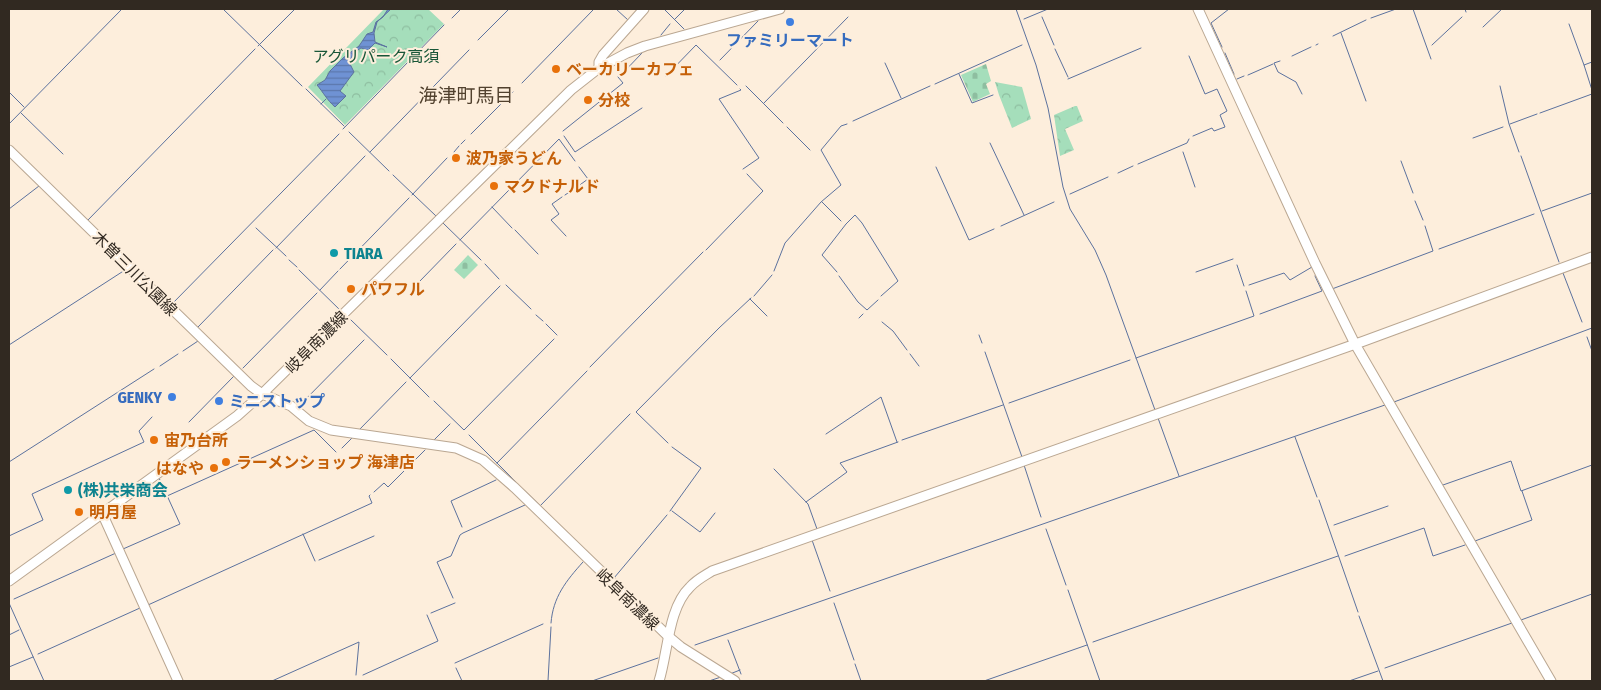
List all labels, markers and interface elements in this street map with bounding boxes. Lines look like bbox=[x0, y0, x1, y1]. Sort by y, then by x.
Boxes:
marker: ファミリーマート bbox=[784, 16, 796, 28]
place label: ファミリーマート bbox=[726, 31, 854, 50]
park label: アグリパーク高須 bbox=[312, 47, 440, 66]
place label: ベーカリーカフェ bbox=[566, 60, 694, 79]
marker: ベーカリーカフェ bbox=[550, 63, 562, 75]
district label: 海津町馬目 bbox=[418, 84, 514, 107]
place label: 分校 bbox=[598, 91, 630, 110]
marker: 分校 bbox=[582, 94, 594, 106]
place label: 波乃家うどん bbox=[466, 149, 562, 168]
marker: 波乃家うどん bbox=[450, 152, 462, 164]
place label: マクドナルド bbox=[504, 177, 600, 196]
marker: マクドナルド bbox=[488, 180, 500, 192]
street label: 木曽三川公園線 bbox=[88, 227, 181, 320]
place label: TIARA bbox=[344, 244, 383, 263]
marker: TIARA bbox=[328, 247, 340, 259]
place label: パワフル bbox=[361, 280, 425, 299]
marker: パワフル bbox=[345, 283, 357, 295]
street label: 岐阜南濃線 bbox=[281, 307, 351, 377]
place label: GENKY bbox=[117, 388, 162, 407]
marker: GENKY bbox=[166, 391, 178, 403]
place label: ミニストップ bbox=[229, 392, 325, 411]
marker: ミニストップ bbox=[213, 395, 225, 407]
place label: 宙乃台所 bbox=[164, 431, 228, 450]
marker: 宙乃台所 bbox=[148, 434, 160, 446]
place label: ラーメンショップ 海津店 bbox=[236, 453, 415, 472]
marker: ラーメンショップ 海津店 bbox=[220, 456, 232, 468]
place label: はなや bbox=[156, 459, 204, 478]
marker: はなや bbox=[208, 462, 220, 474]
place label: (株)共栄商会 bbox=[78, 481, 168, 500]
marker: (株)共栄商会 bbox=[62, 484, 74, 496]
place label: 明月屋 bbox=[89, 503, 137, 522]
marker: 明月屋 bbox=[73, 506, 85, 518]
street label: 岐阜南濃線 bbox=[592, 565, 663, 634]

